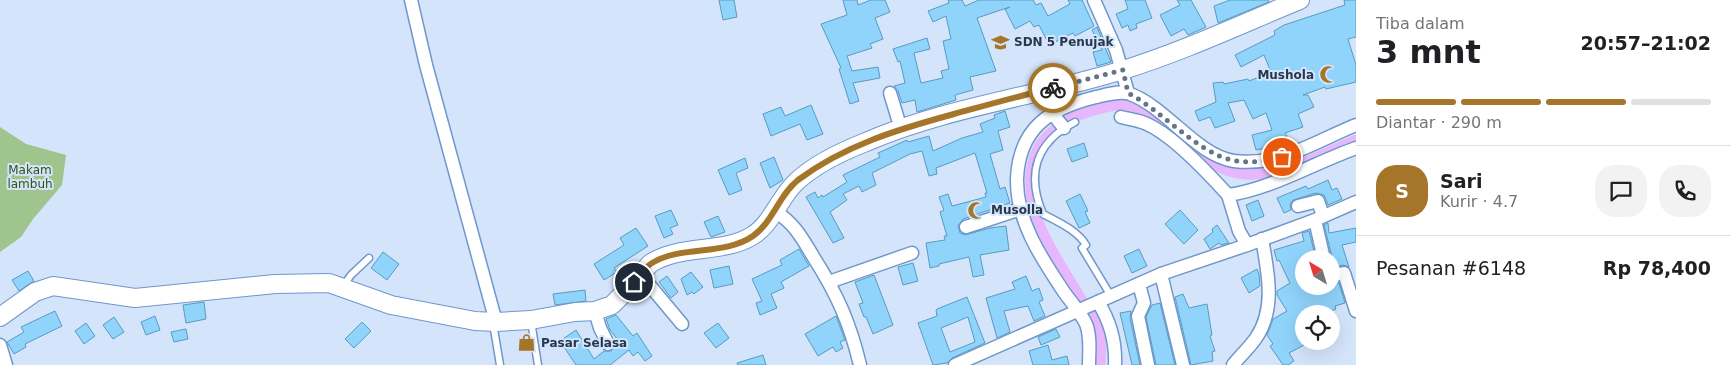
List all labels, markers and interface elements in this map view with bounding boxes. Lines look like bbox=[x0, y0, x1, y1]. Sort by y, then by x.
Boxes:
text: Tiba dalam bbox=[1376, 14, 1465, 33]
school or university icon: SDN 5 Penujak bbox=[990, 32, 1010, 52]
text: 20:57–21:02 bbox=[1581, 32, 1711, 54]
text: 3 mnt bbox=[1376, 33, 1481, 71]
place label: SDN 5 Penujak bbox=[1014, 35, 1115, 49]
courier bbox=[1028, 63, 1078, 113]
mosque icon: Mushola bbox=[1318, 65, 1338, 85]
place label: Mushola bbox=[1257, 68, 1314, 82]
icon: bike bbox=[1039, 74, 1067, 102]
text: Diantar · 290 m bbox=[1376, 113, 1502, 132]
pin bbox=[1261, 136, 1303, 178]
icon: bag bbox=[1268, 143, 1296, 171]
park label: Makam lambuh bbox=[7, 163, 53, 191]
button: chat bbox=[1595, 165, 1647, 217]
button: phone bbox=[1659, 165, 1711, 217]
text: Sari bbox=[1440, 170, 1482, 192]
text: S bbox=[1395, 180, 1409, 202]
text: Kurir · 4.7 bbox=[1440, 192, 1518, 211]
mosque icon: Musolla bbox=[967, 200, 987, 220]
place label: Musolla bbox=[991, 203, 1043, 217]
north arrow bbox=[1295, 250, 1340, 295]
map controls bbox=[1295, 250, 1340, 350]
text: Pesanan #6148 bbox=[1376, 257, 1526, 279]
text: Rp 78,400 bbox=[1603, 257, 1711, 279]
pin bbox=[613, 261, 655, 303]
icon: home bbox=[620, 268, 648, 296]
button: locate bbox=[1295, 305, 1340, 350]
shop icon: Pasar Selasa bbox=[517, 333, 537, 353]
place label: Pasar Selasa bbox=[541, 336, 627, 350]

